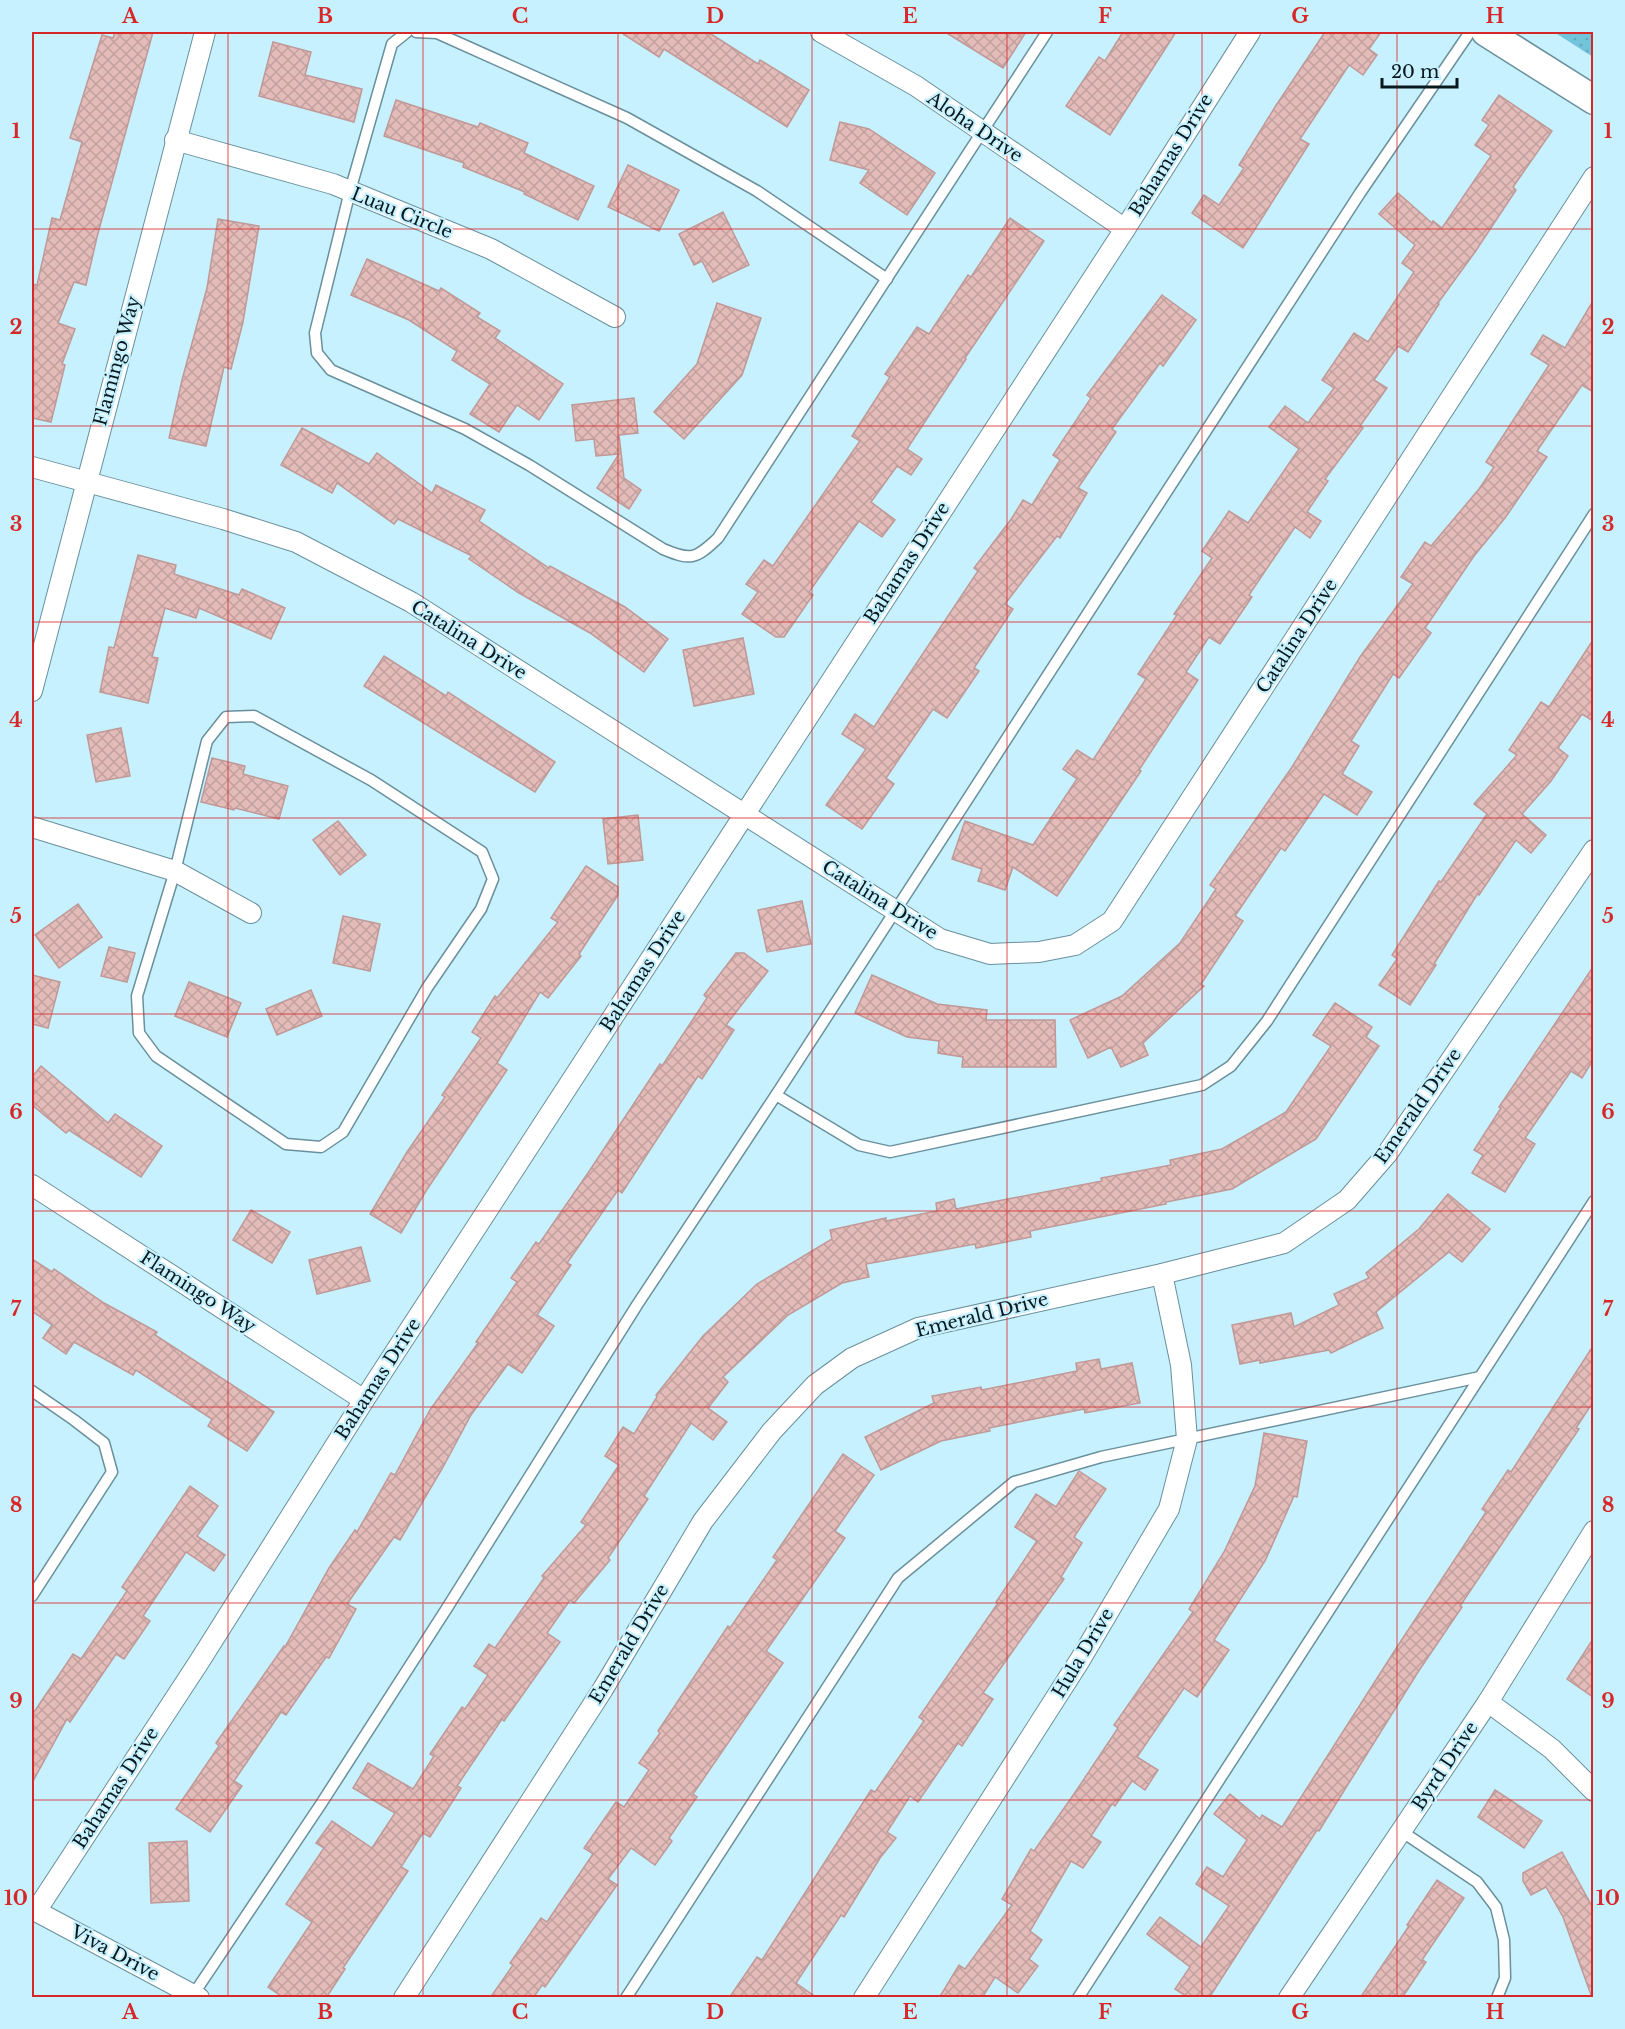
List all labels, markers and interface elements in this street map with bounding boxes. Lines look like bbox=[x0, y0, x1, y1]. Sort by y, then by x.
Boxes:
text: A bbox=[121, 4, 139, 28]
text: B bbox=[317, 4, 333, 28]
text: C bbox=[512, 4, 528, 28]
text: D bbox=[706, 4, 724, 28]
text: E bbox=[902, 4, 918, 28]
text: F bbox=[1098, 4, 1112, 28]
text: G bbox=[1291, 4, 1309, 28]
text: H bbox=[1486, 4, 1505, 28]
scale bar bbox=[1382, 51, 1457, 89]
text: 20 m bbox=[1391, 61, 1439, 83]
street label: Aloha Drive bbox=[922, 86, 1027, 167]
street label: Bahamas Drive bbox=[1125, 90, 1217, 220]
text: 1 bbox=[12, 119, 21, 143]
text: 1 bbox=[1604, 119, 1613, 143]
street label: Luau Circle bbox=[348, 183, 456, 243]
street label: Flamingo Way bbox=[89, 293, 145, 428]
text: 2 bbox=[9, 315, 23, 339]
text: 2 bbox=[1601, 315, 1615, 339]
street label: Bahamas Drive bbox=[860, 498, 954, 628]
text: 3 bbox=[10, 512, 22, 536]
text: 3 bbox=[1602, 512, 1614, 536]
street label: Catalina Drive bbox=[1252, 575, 1342, 697]
street label: Catalina Drive bbox=[407, 596, 531, 684]
text: 4 bbox=[9, 708, 23, 732]
text: 4 bbox=[1601, 708, 1615, 732]
street label: Catalina Drive bbox=[818, 856, 942, 944]
text: 5 bbox=[10, 904, 22, 928]
text: 5 bbox=[1602, 904, 1614, 928]
street label: Bahamas Drive bbox=[596, 906, 690, 1036]
street label: Emerald Drive bbox=[1370, 1044, 1466, 1168]
text: 6 bbox=[9, 1100, 23, 1124]
text: 6 bbox=[1601, 1100, 1615, 1124]
street label: Flamingo Way bbox=[136, 1246, 260, 1338]
street label: Emerald Drive bbox=[913, 1288, 1051, 1342]
text: 7 bbox=[11, 1297, 22, 1321]
text: 7 bbox=[1603, 1297, 1614, 1321]
street label: Bahamas Drive bbox=[331, 1314, 425, 1444]
text: 8 bbox=[10, 1493, 22, 1517]
text: 8 bbox=[1602, 1493, 1614, 1517]
street label: Emerald Drive bbox=[585, 1580, 673, 1708]
street label: Hula Drive bbox=[1048, 1604, 1118, 1702]
text: 9 bbox=[9, 1689, 23, 1713]
text: 9 bbox=[1601, 1689, 1615, 1713]
street label: Byrd Drive bbox=[1407, 1718, 1483, 1814]
street label: Bahamas Drive bbox=[69, 1723, 163, 1853]
text: 10 bbox=[4, 1886, 28, 1910]
text: 10 bbox=[1596, 1886, 1620, 1910]
street label: Viva Drive bbox=[66, 1920, 163, 1986]
text: A bbox=[121, 2000, 139, 2024]
text: B bbox=[317, 2000, 333, 2024]
text: C bbox=[512, 2000, 528, 2024]
text: D bbox=[706, 2000, 724, 2024]
text: E bbox=[902, 2000, 918, 2024]
text: F bbox=[1098, 2000, 1112, 2024]
text: G bbox=[1291, 2000, 1309, 2024]
text: H bbox=[1486, 2000, 1505, 2024]

